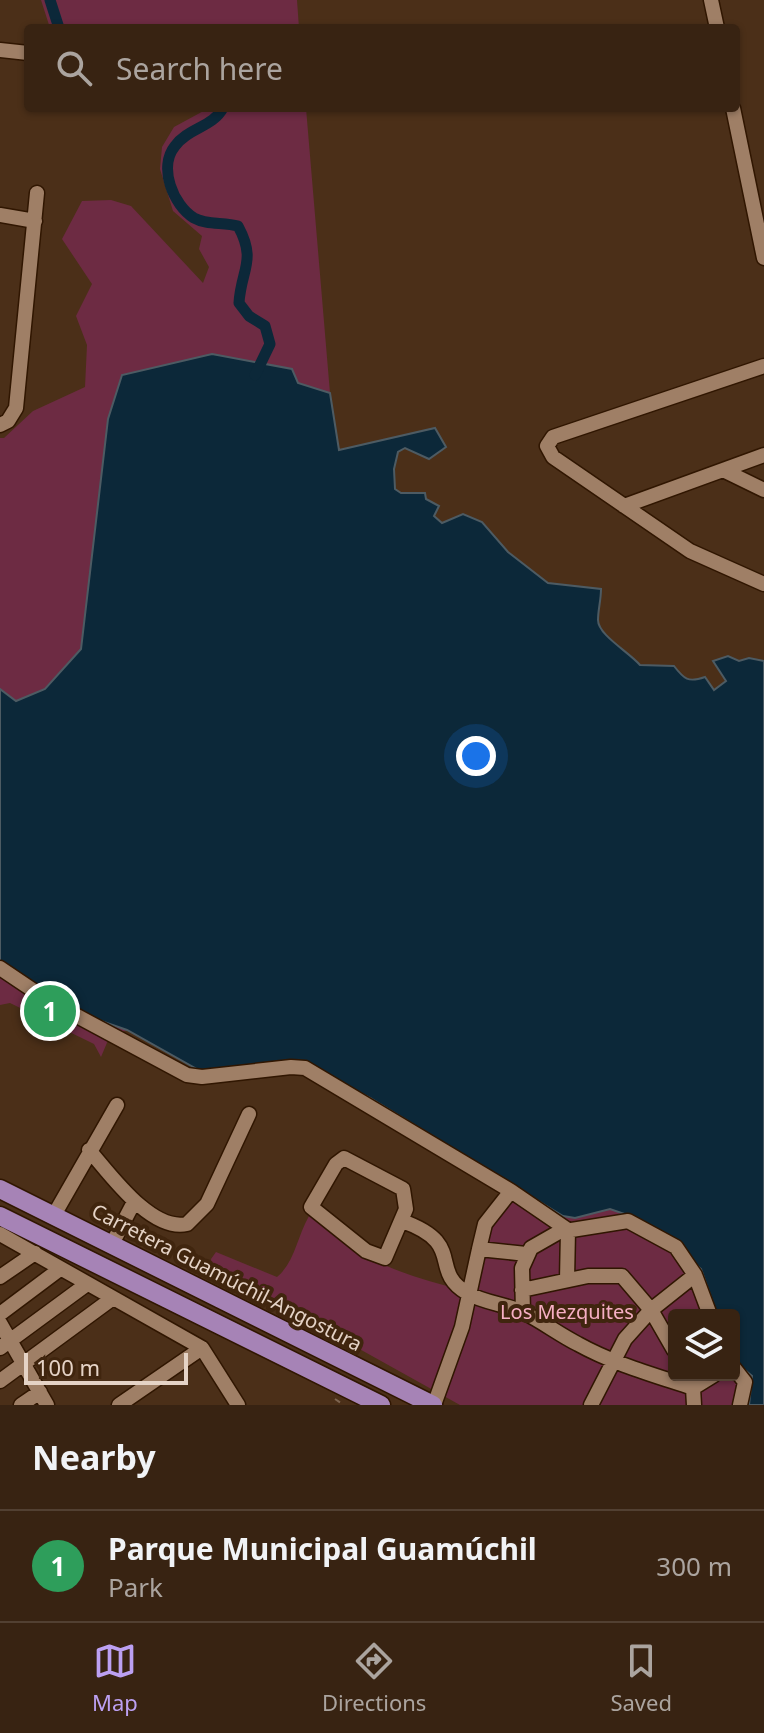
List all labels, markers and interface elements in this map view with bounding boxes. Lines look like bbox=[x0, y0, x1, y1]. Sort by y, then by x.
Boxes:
search box bbox=[24, 24, 740, 112]
icon: search bbox=[52, 46, 96, 90]
text: Search here bbox=[116, 48, 283, 89]
your location bbox=[456, 736, 496, 776]
pin: 1 bbox=[24, 981, 76, 1041]
street label: Carretera Guamúchil-Angostura bbox=[87, 1197, 367, 1357]
park label: Los Mezquites bbox=[500, 1298, 634, 1325]
map controls bbox=[668, 1309, 740, 1381]
button: layers bbox=[668, 1309, 740, 1381]
scale bar bbox=[24, 1349, 188, 1385]
text: 100 m bbox=[36, 1352, 100, 1382]
text: Nearby bbox=[32, 1434, 156, 1480]
text: Parque Municipal Guamúchil bbox=[108, 1528, 537, 1569]
text: 1 bbox=[51, 1548, 65, 1584]
text: 300 m bbox=[656, 1548, 732, 1584]
text: Park bbox=[108, 1569, 163, 1605]
tab: Map bbox=[92, 1639, 138, 1717]
tab: Directions bbox=[322, 1639, 426, 1717]
tab: Saved bbox=[610, 1639, 672, 1717]

